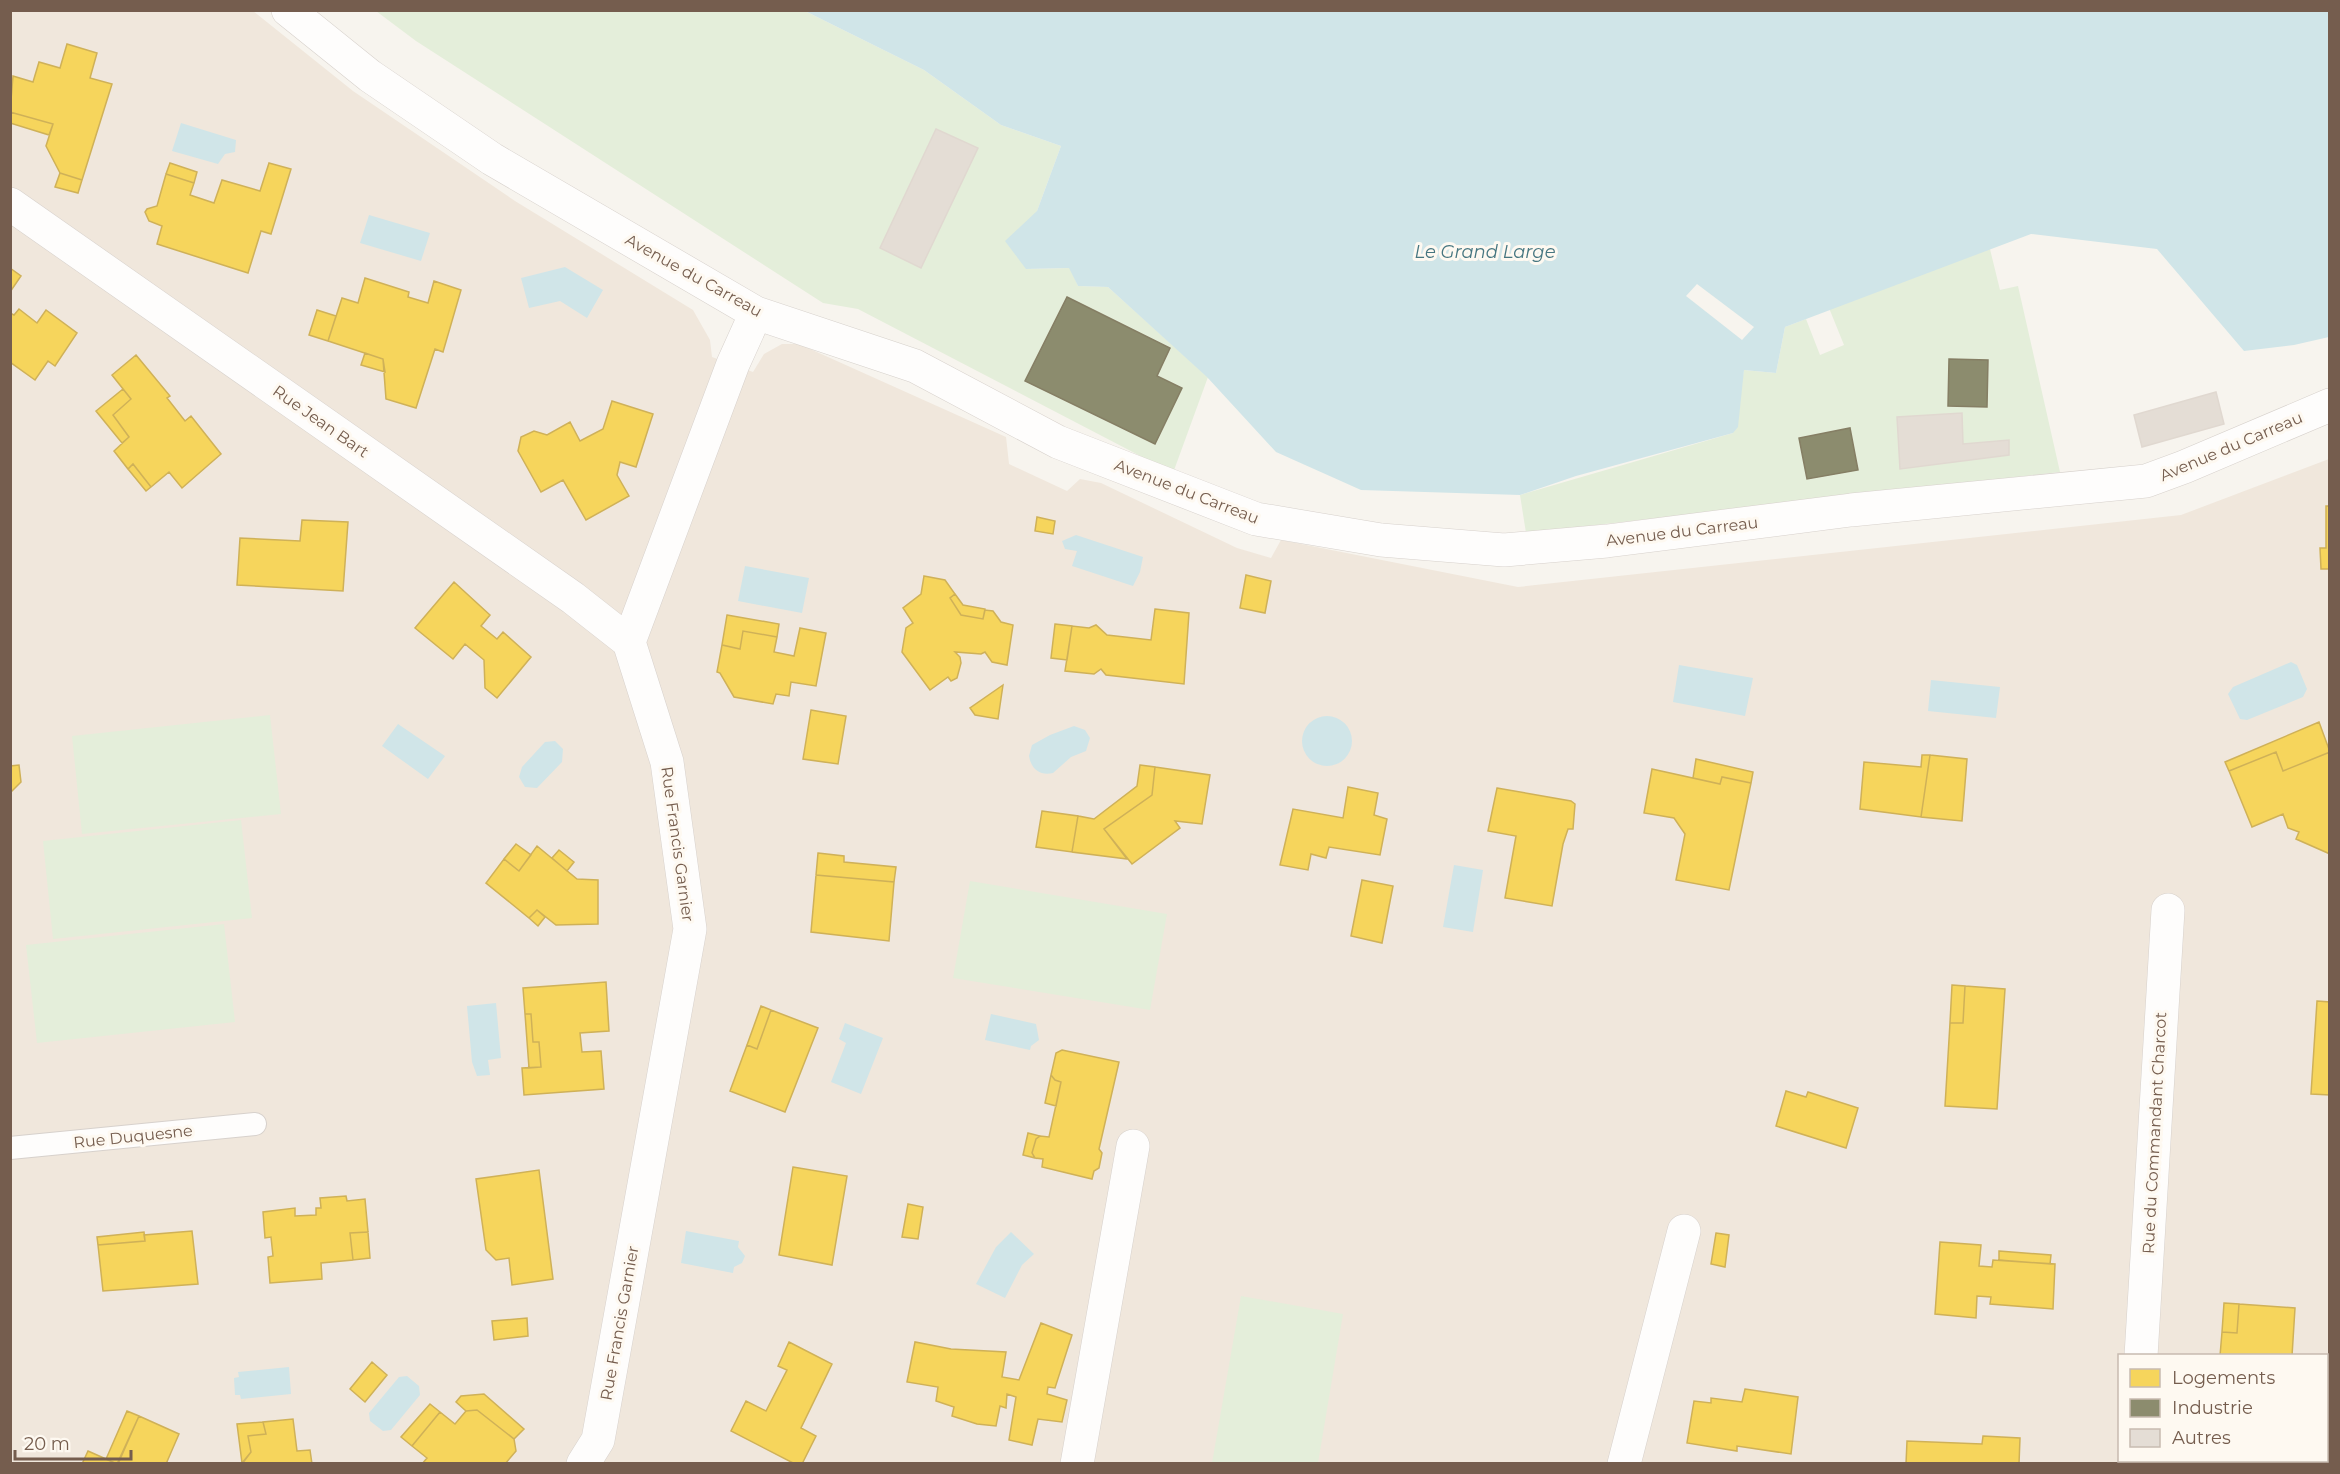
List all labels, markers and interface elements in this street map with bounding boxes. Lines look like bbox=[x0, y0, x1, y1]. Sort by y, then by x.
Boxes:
street label: Avenue du Carreau bbox=[622, 230, 765, 321]
water label: Le Grand Large bbox=[1414, 241, 1556, 263]
street label: Rue Jean Bart bbox=[269, 381, 373, 462]
street label: Avenue du Carreau bbox=[2157, 408, 2305, 485]
street label: Avenue du Carreau bbox=[1112, 455, 1262, 528]
street label: Avenue du Carreau bbox=[1605, 513, 1759, 550]
street label: Rue Francis Garnier bbox=[657, 765, 698, 923]
street label: Rue du Commandant Charcot bbox=[2139, 1011, 2170, 1254]
street label: Rue Duquesne bbox=[73, 1121, 194, 1152]
street label: Rue Francis Garnier bbox=[597, 1244, 642, 1402]
legend bbox=[2118, 1354, 2328, 1462]
text: Logements bbox=[2172, 1367, 2275, 1389]
text: Industrie bbox=[2172, 1397, 2253, 1419]
scale bar bbox=[15, 1423, 130, 1461]
text: Autres bbox=[2172, 1427, 2231, 1449]
text: 20 m bbox=[24, 1433, 70, 1455]

